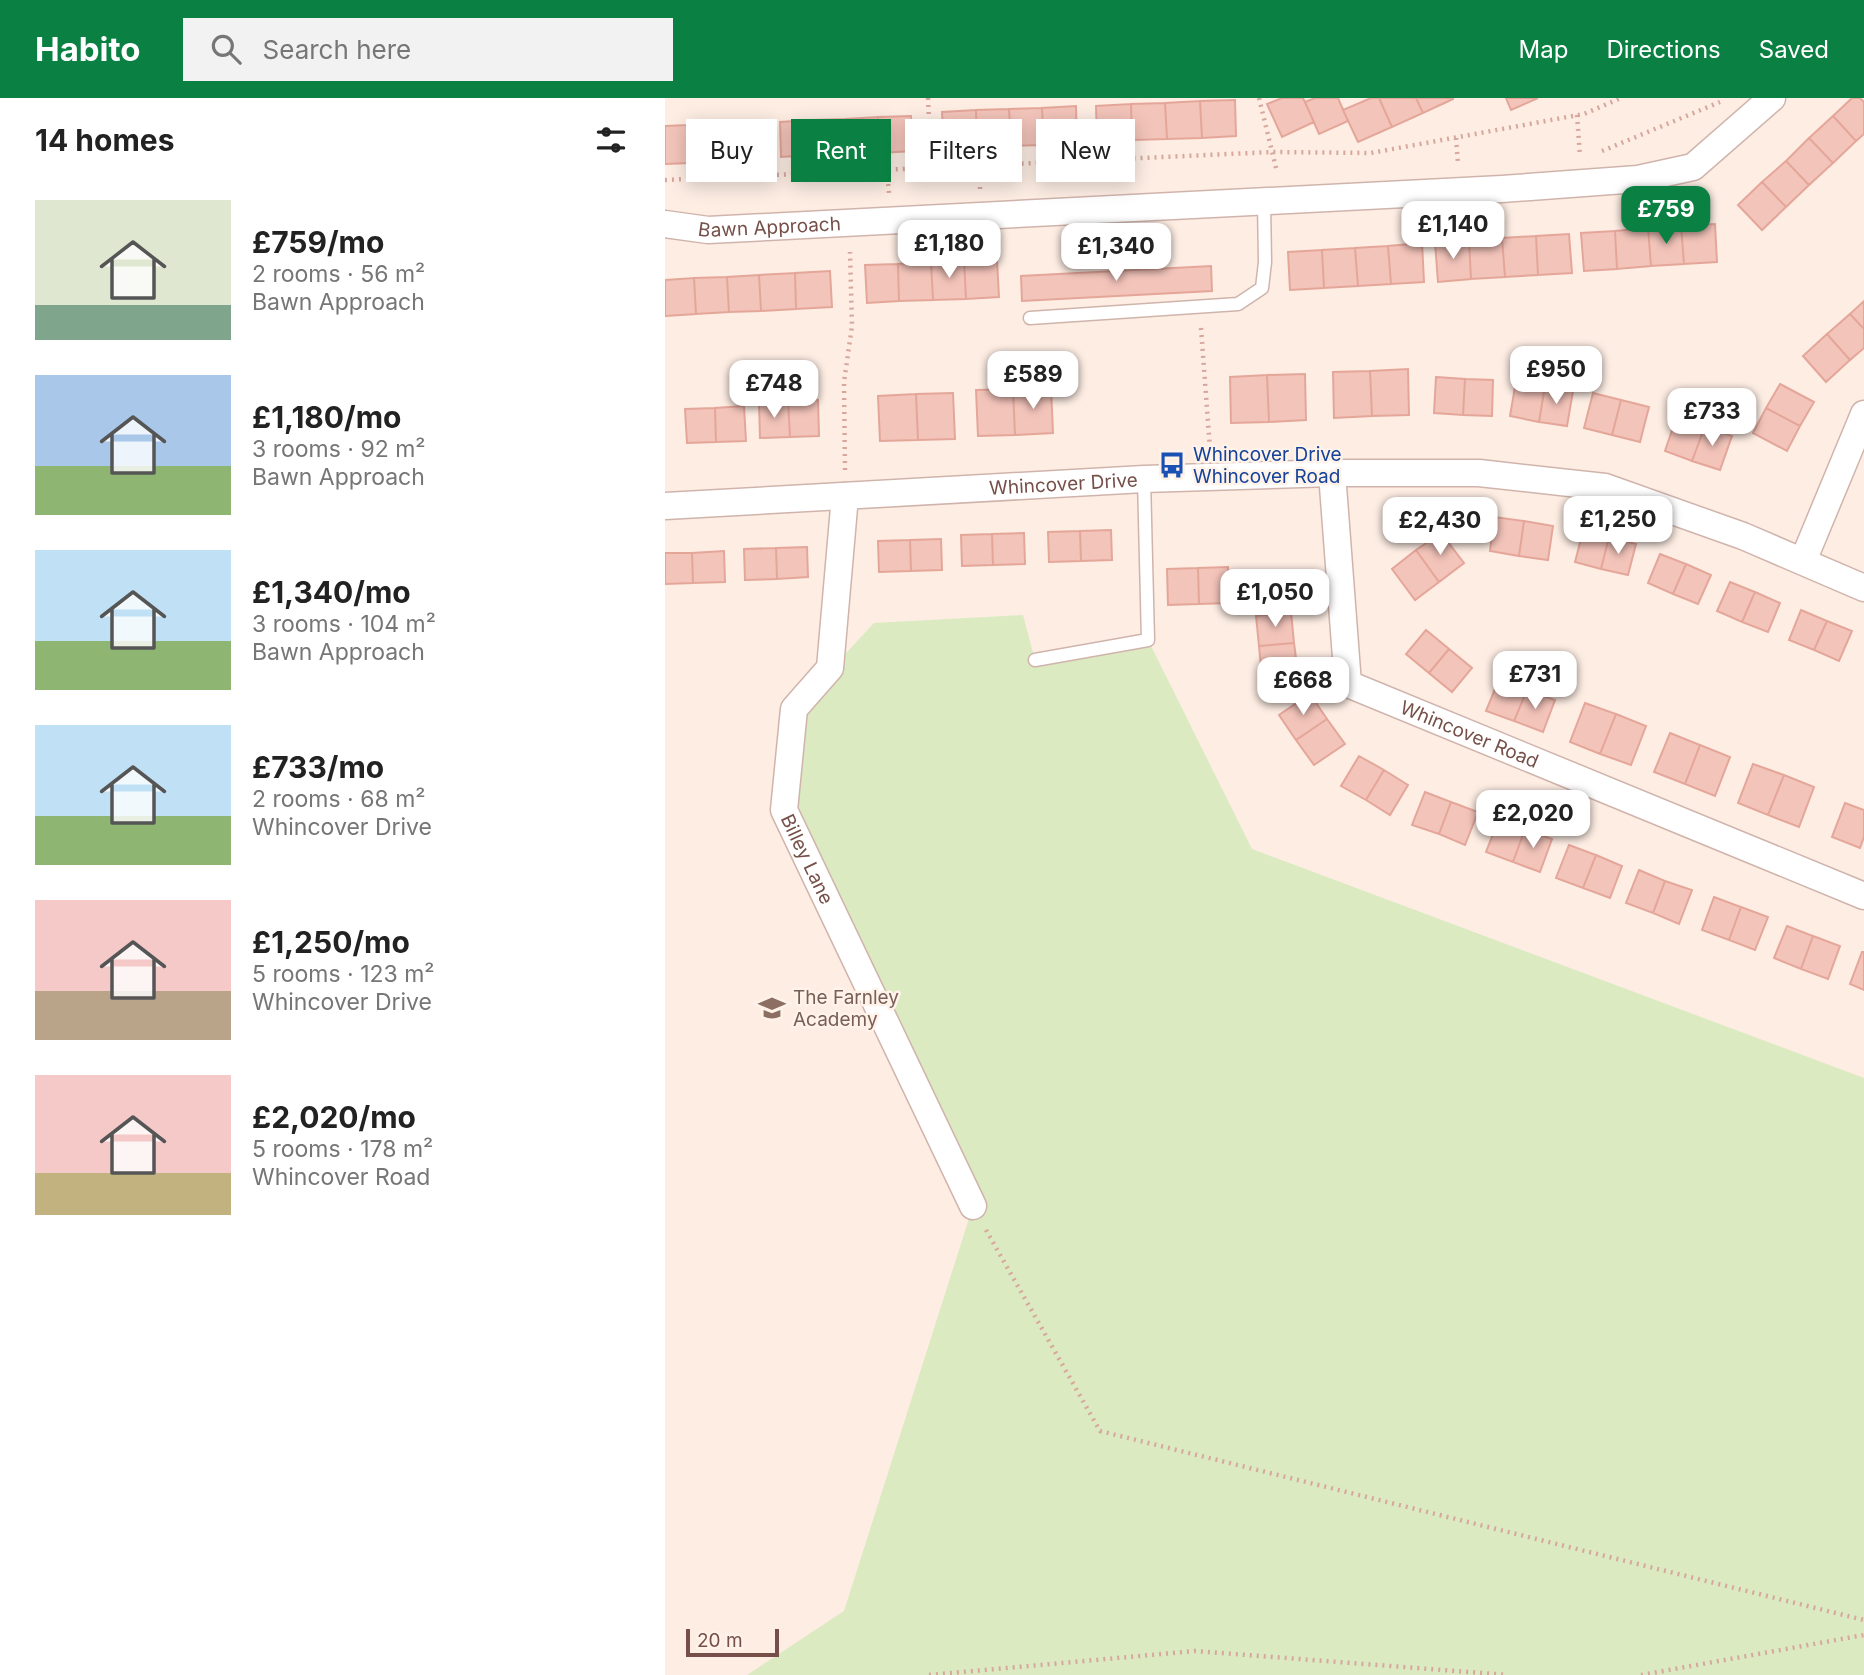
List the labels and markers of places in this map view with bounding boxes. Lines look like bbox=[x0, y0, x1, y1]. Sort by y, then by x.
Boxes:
pin: £759 bbox=[1625, 186, 1707, 246]
pin: £1,140 bbox=[1396, 202, 1510, 261]
pin: £1,180 bbox=[892, 220, 1006, 280]
pin: £1,340 bbox=[1059, 223, 1173, 283]
pin: £950 bbox=[1515, 346, 1597, 406]
pin: £589 bbox=[992, 352, 1074, 411]
pin: £748 bbox=[733, 360, 815, 420]
pin: £733 bbox=[1671, 388, 1753, 448]
place label: Whincover Drive Whincover Road bbox=[1193, 443, 1342, 488]
bus stop icon: Whincover Drive Whincover Road bbox=[1157, 450, 1187, 480]
pin: £1,250 bbox=[1561, 496, 1675, 556]
pin: £2,430 bbox=[1383, 498, 1497, 557]
pin: £1,050 bbox=[1218, 570, 1332, 629]
pin: £731 bbox=[1494, 652, 1576, 711]
pin: £668 bbox=[1262, 658, 1344, 717]
pin: £2,020 bbox=[1476, 790, 1590, 850]
place label: The Farnley Academy bbox=[793, 986, 899, 1031]
school or university icon: The Farnley Academy bbox=[757, 993, 787, 1023]

